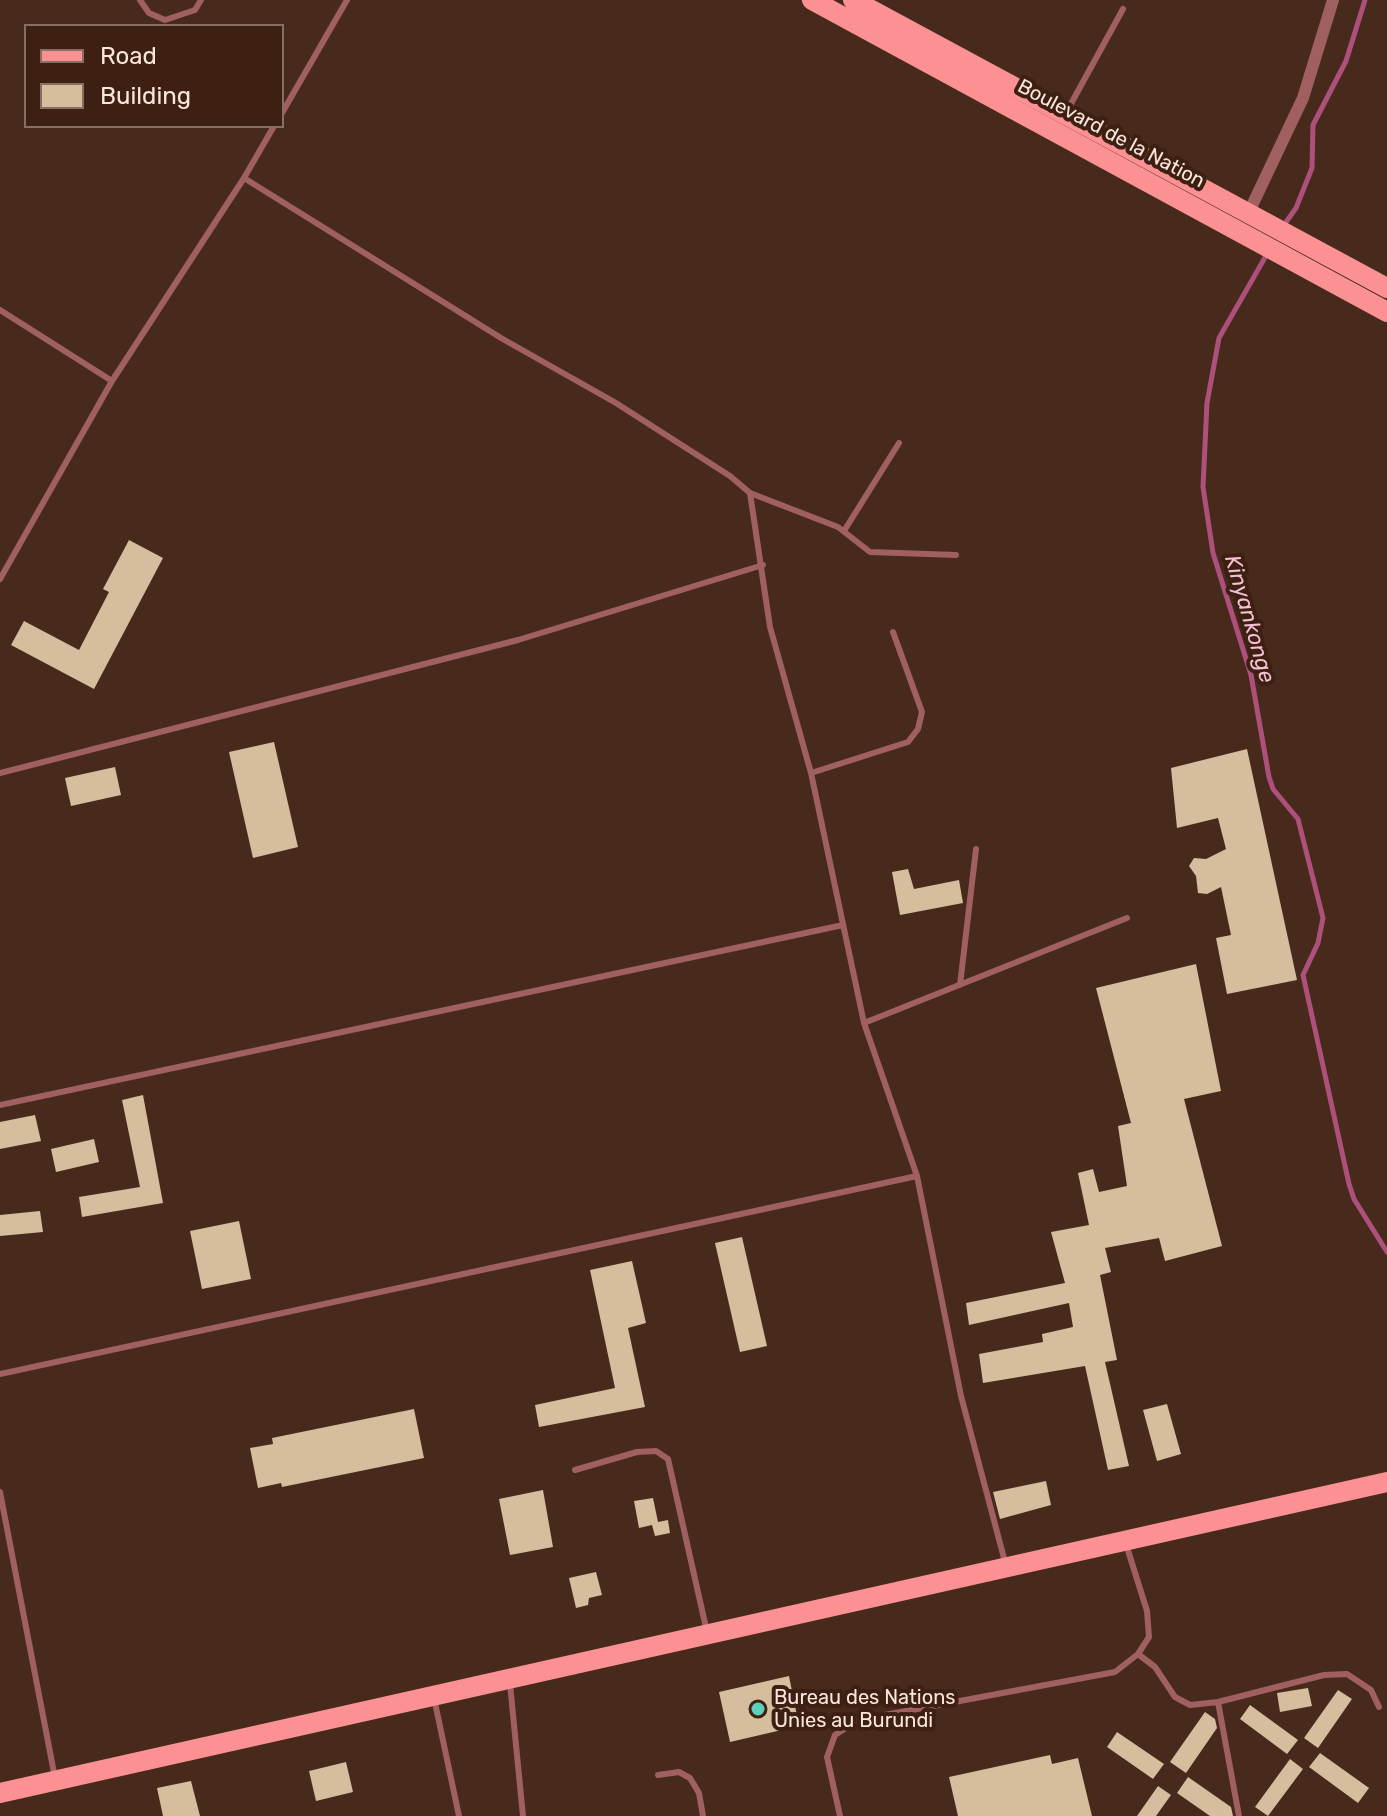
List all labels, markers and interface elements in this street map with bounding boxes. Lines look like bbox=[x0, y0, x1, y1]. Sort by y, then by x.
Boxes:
legend bbox=[24, 24, 284, 128]
text: Road bbox=[100, 42, 157, 70]
street label: Boulevard de la Nation bbox=[1013, 74, 1209, 194]
text: Building bbox=[100, 82, 191, 110]
water label: Kinyankonge bbox=[1218, 552, 1280, 686]
place label: Bureau des Nations Unies au Burundi bbox=[774, 1686, 955, 1733]
marker: Bureau des Nations Unies au Burundi bbox=[749, 1700, 767, 1718]

